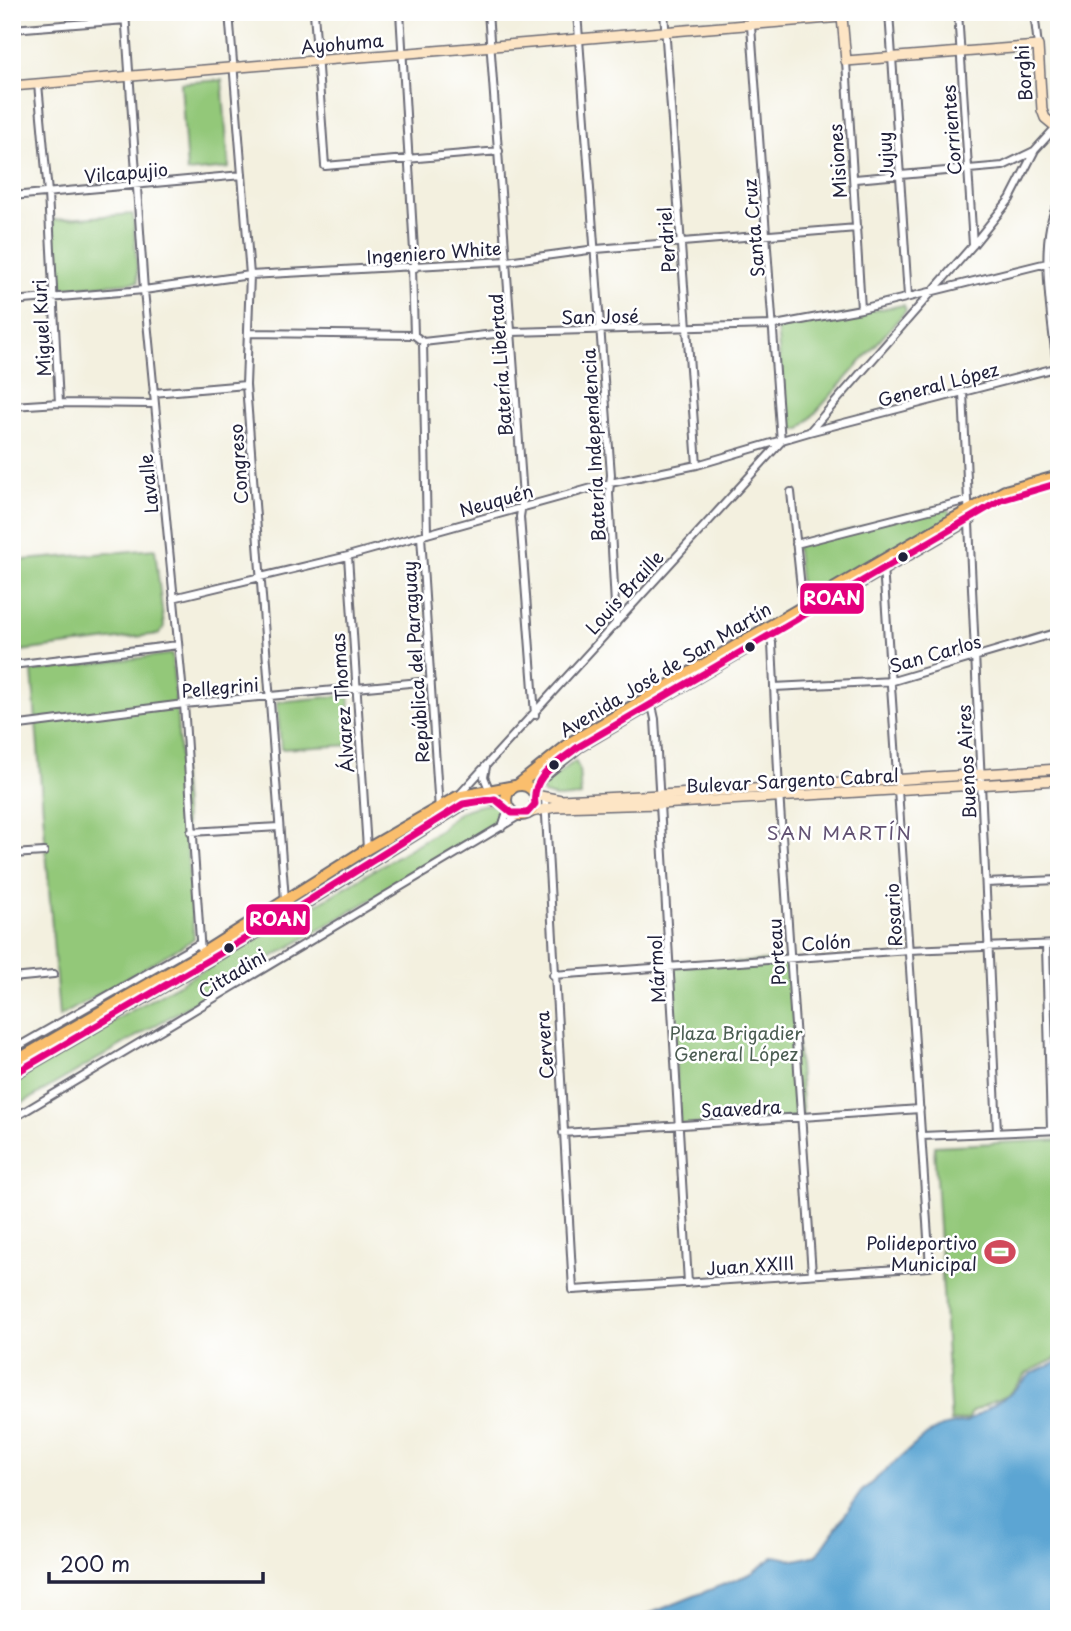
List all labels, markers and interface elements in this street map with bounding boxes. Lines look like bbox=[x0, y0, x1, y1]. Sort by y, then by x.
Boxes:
street label: Ayohuma bbox=[300, 26, 385, 60]
street label: Borghi bbox=[1008, 44, 1038, 102]
street label: Corrientes bbox=[934, 84, 968, 176]
street label: Misiones bbox=[821, 123, 853, 199]
street label: Jujuy bbox=[870, 131, 900, 179]
street label: Vilcapujio bbox=[83, 155, 169, 189]
street label: Santa Cruz bbox=[735, 177, 771, 278]
street label: Perdriel bbox=[650, 206, 682, 274]
street label: Ingeniero White bbox=[365, 234, 503, 270]
street label: Miguel Kuri bbox=[25, 279, 57, 377]
street label: Batería Libertad bbox=[482, 293, 518, 437]
street label: San José bbox=[561, 302, 639, 330]
street label: Batería Independencia bbox=[574, 348, 612, 542]
street label: General López bbox=[875, 355, 1002, 413]
street label: Congreso bbox=[222, 423, 254, 505]
street label: Lavalle bbox=[131, 453, 165, 515]
street label: Neuquén bbox=[456, 477, 536, 523]
street label: Louis Braille bbox=[579, 544, 669, 640]
unlabelled marker bbox=[896, 550, 910, 564]
street label: República del Paraguay bbox=[394, 560, 436, 764]
line badge: ROAN bbox=[799, 582, 865, 615]
text: ROAN bbox=[803, 583, 861, 611]
street label: Avenida José de San Martín bbox=[554, 595, 776, 743]
street label: San Carlos bbox=[886, 627, 984, 679]
street label: Álvarez Thomas bbox=[324, 632, 360, 774]
unlabelled marker bbox=[743, 640, 757, 654]
street label: Pellegrini bbox=[180, 670, 260, 704]
street label: Buenos Aires bbox=[950, 704, 982, 820]
unlabelled marker bbox=[547, 758, 561, 772]
street label: Bulevar Sargento Cabral bbox=[684, 761, 900, 799]
district label: SAN MARTÍN bbox=[767, 818, 913, 846]
street label: Rosario bbox=[878, 882, 908, 948]
line badge: ROAN bbox=[245, 903, 311, 936]
text: ROAN bbox=[249, 904, 307, 932]
street label: Porteau bbox=[760, 918, 792, 986]
street label: Colón bbox=[800, 927, 852, 957]
street label: Mármol bbox=[641, 934, 671, 1004]
unlabelled marker bbox=[222, 941, 236, 955]
street label: Cittadini bbox=[193, 942, 271, 1004]
street label: Cervera bbox=[528, 1010, 560, 1080]
park label: Plaza Brigadier General López bbox=[669, 1019, 803, 1067]
street label: Saavedra bbox=[700, 1092, 782, 1124]
place label: Polideportivo Municipal bbox=[866, 1229, 977, 1277]
sports icon: Polideportivo Municipal bbox=[983, 1235, 1017, 1269]
street label: Juan XXIII bbox=[705, 1248, 795, 1282]
scale bar bbox=[49, 1540, 262, 1584]
text: 200 m bbox=[60, 1547, 130, 1579]

